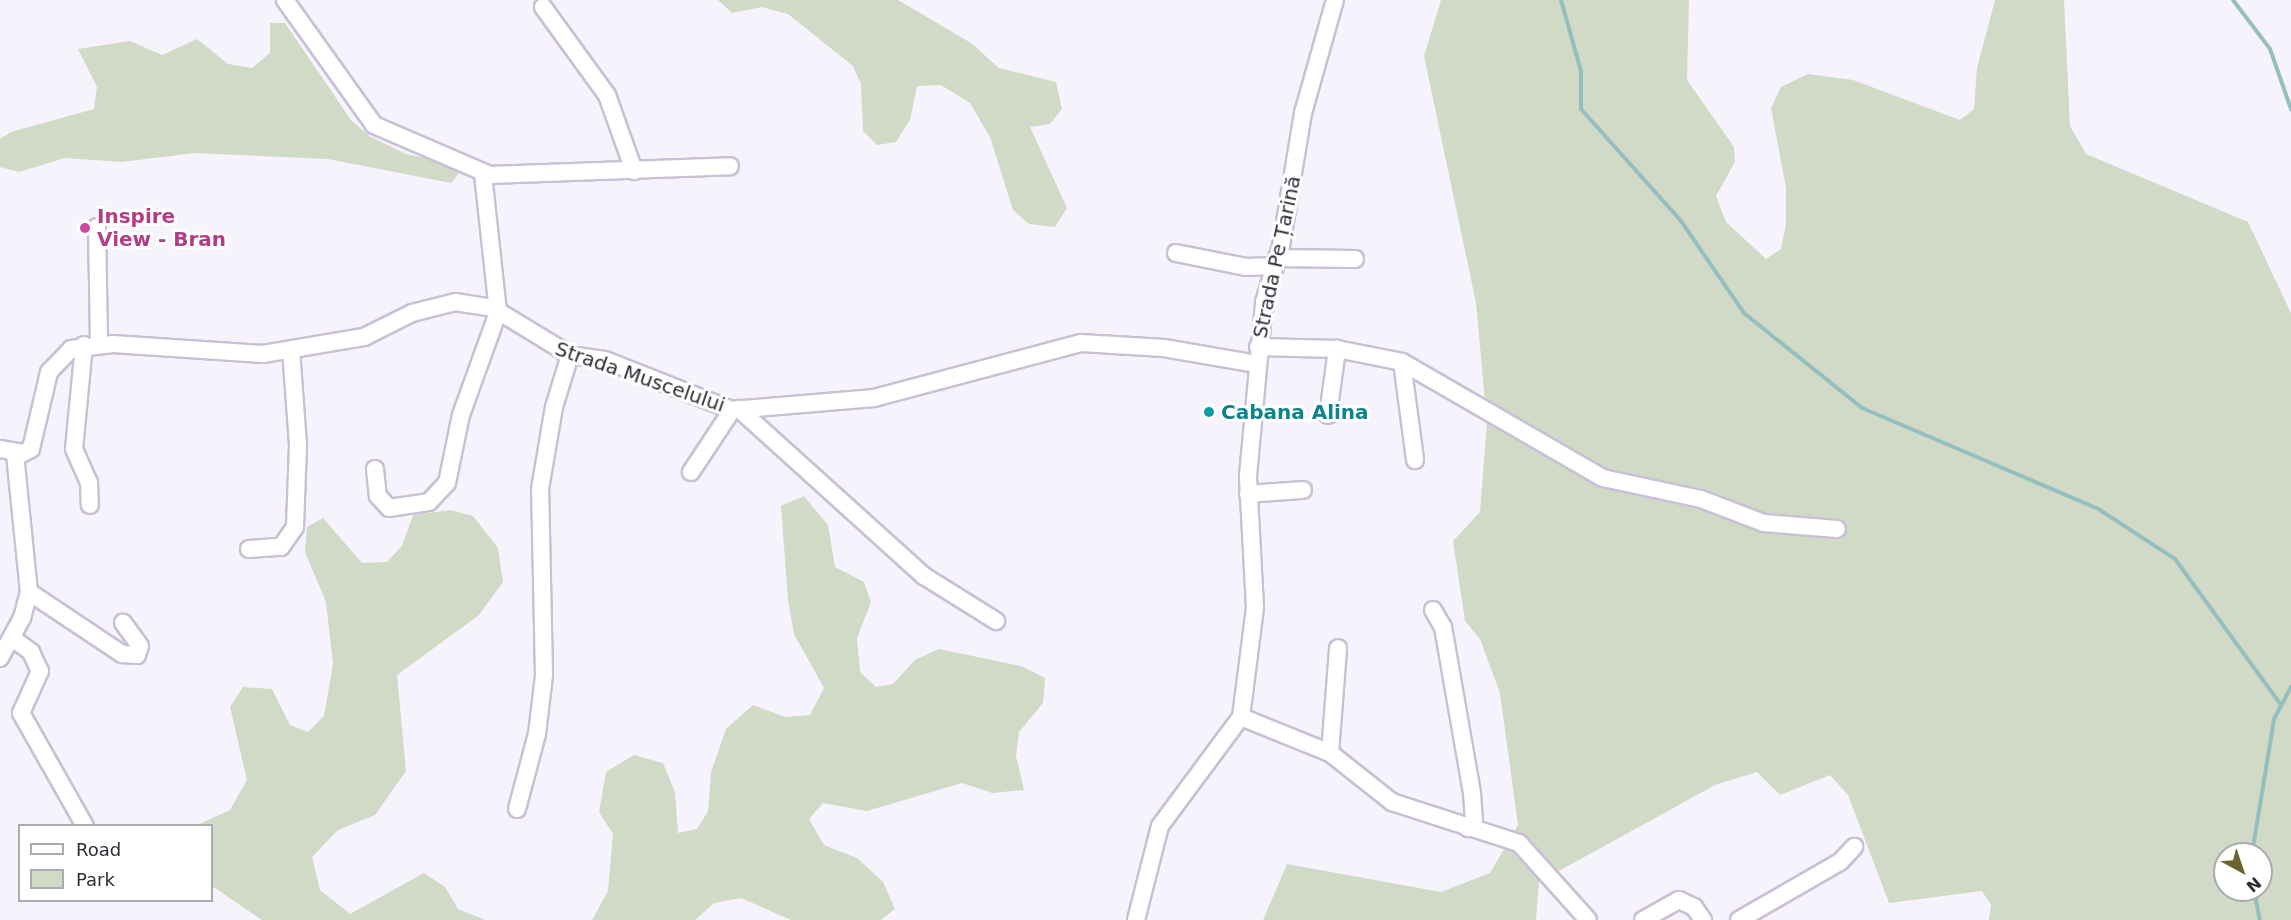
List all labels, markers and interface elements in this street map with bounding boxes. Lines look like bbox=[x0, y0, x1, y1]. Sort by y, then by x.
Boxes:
street label: Strada Pe Țarină bbox=[1248, 174, 1306, 340]
place label: Inspire View - Bran bbox=[97, 204, 226, 251]
marker: Inspire View - Bran bbox=[78, 221, 92, 235]
street label: Strada Muscelului bbox=[552, 337, 728, 417]
place label: Cabana Alina bbox=[1221, 400, 1369, 424]
marker: Cabana Alina bbox=[1202, 405, 1216, 419]
legend bbox=[18, 824, 213, 902]
text: Road bbox=[76, 839, 121, 860]
north arrow bbox=[2213, 842, 2273, 902]
text: Park bbox=[76, 869, 115, 890]
text: N bbox=[2242, 873, 2265, 896]

